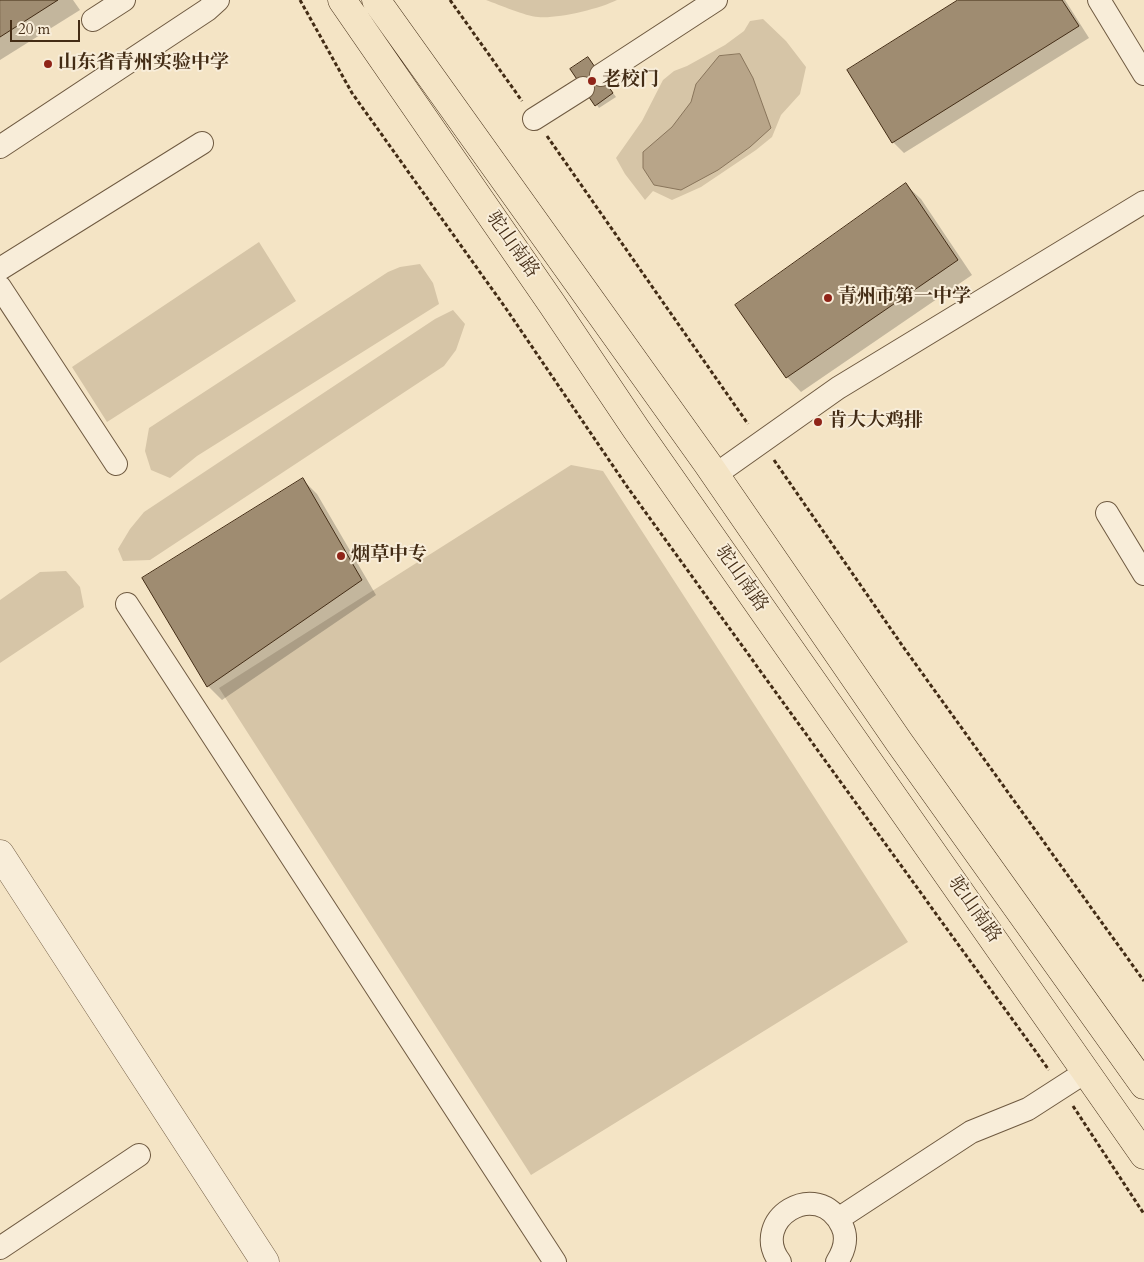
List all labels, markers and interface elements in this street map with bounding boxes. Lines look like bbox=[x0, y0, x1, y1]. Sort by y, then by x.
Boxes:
scale bar bbox=[12, 10, 82, 42]
text: 20 m bbox=[18, 19, 50, 39]
place label: 山东省青州实验中学 bbox=[58, 53, 229, 75]
marker: 山东省青州实验中学 bbox=[42, 58, 54, 70]
place label: 老校门 bbox=[602, 70, 659, 92]
marker: 老校门 bbox=[586, 75, 598, 87]
street label: 驼山南路 bbox=[481, 207, 543, 283]
place label: 青州市第一中学 bbox=[838, 287, 971, 309]
marker: 青州市第一中学 bbox=[822, 292, 834, 304]
place label: 肯大大鸡排 bbox=[828, 411, 923, 433]
marker: 肯大大鸡排 bbox=[812, 416, 824, 428]
street label: 驼山南路 bbox=[710, 541, 772, 617]
place label: 烟草中专 bbox=[351, 545, 427, 567]
marker: 烟草中专 bbox=[335, 550, 347, 562]
street label: 驼山南路 bbox=[943, 872, 1005, 948]

